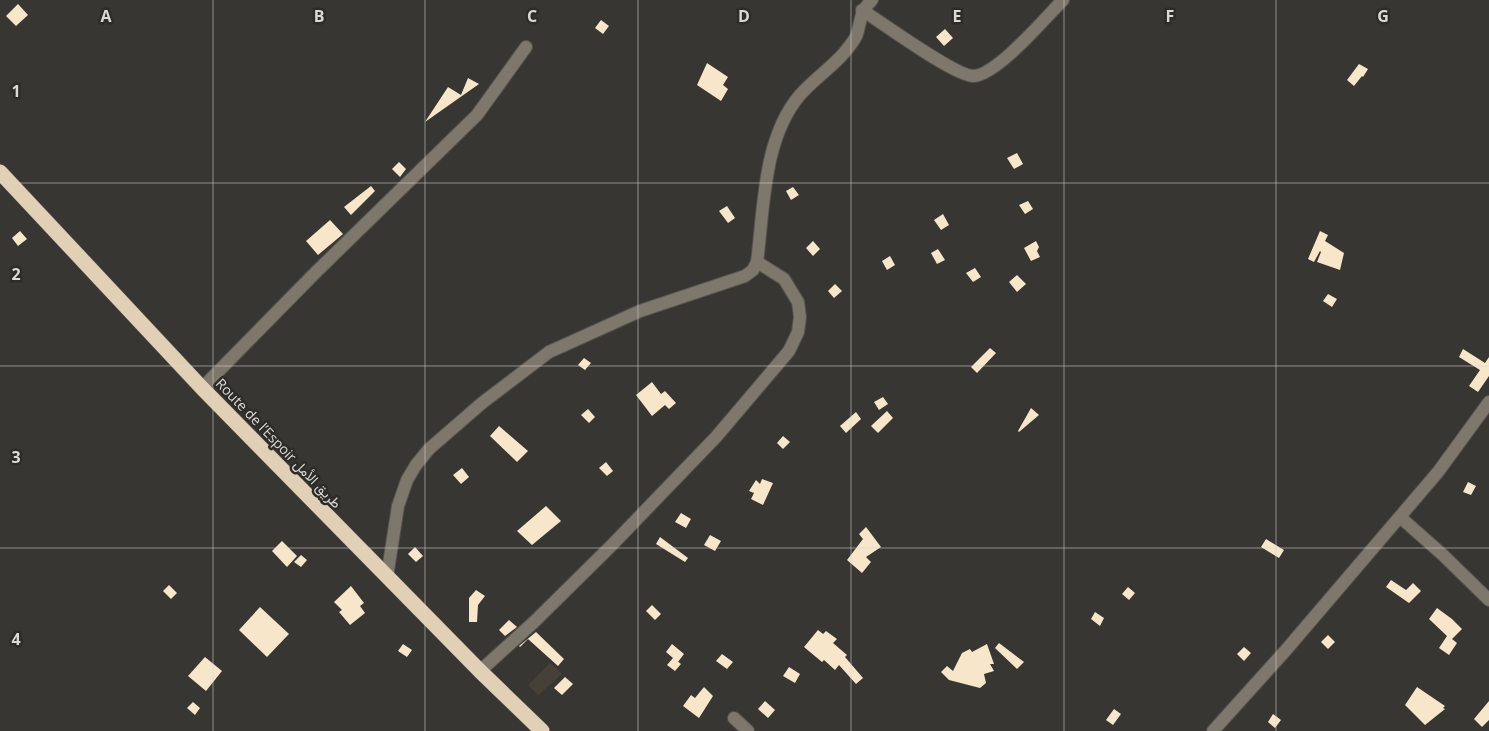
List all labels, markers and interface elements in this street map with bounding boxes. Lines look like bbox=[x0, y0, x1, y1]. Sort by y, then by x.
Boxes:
text: A bbox=[100, 5, 112, 27]
text: B bbox=[314, 5, 324, 27]
text: C bbox=[527, 5, 537, 27]
text: D bbox=[738, 5, 750, 27]
text: E bbox=[953, 5, 962, 27]
text: F bbox=[1166, 5, 1174, 27]
text: G bbox=[1377, 5, 1389, 27]
text: 1 bbox=[11, 80, 21, 102]
text: 2 bbox=[11, 263, 21, 285]
street label: Route de l’Espoir طريق الأمل bbox=[212, 374, 346, 512]
text: 3 bbox=[11, 446, 21, 468]
text: 4 bbox=[11, 628, 21, 650]

